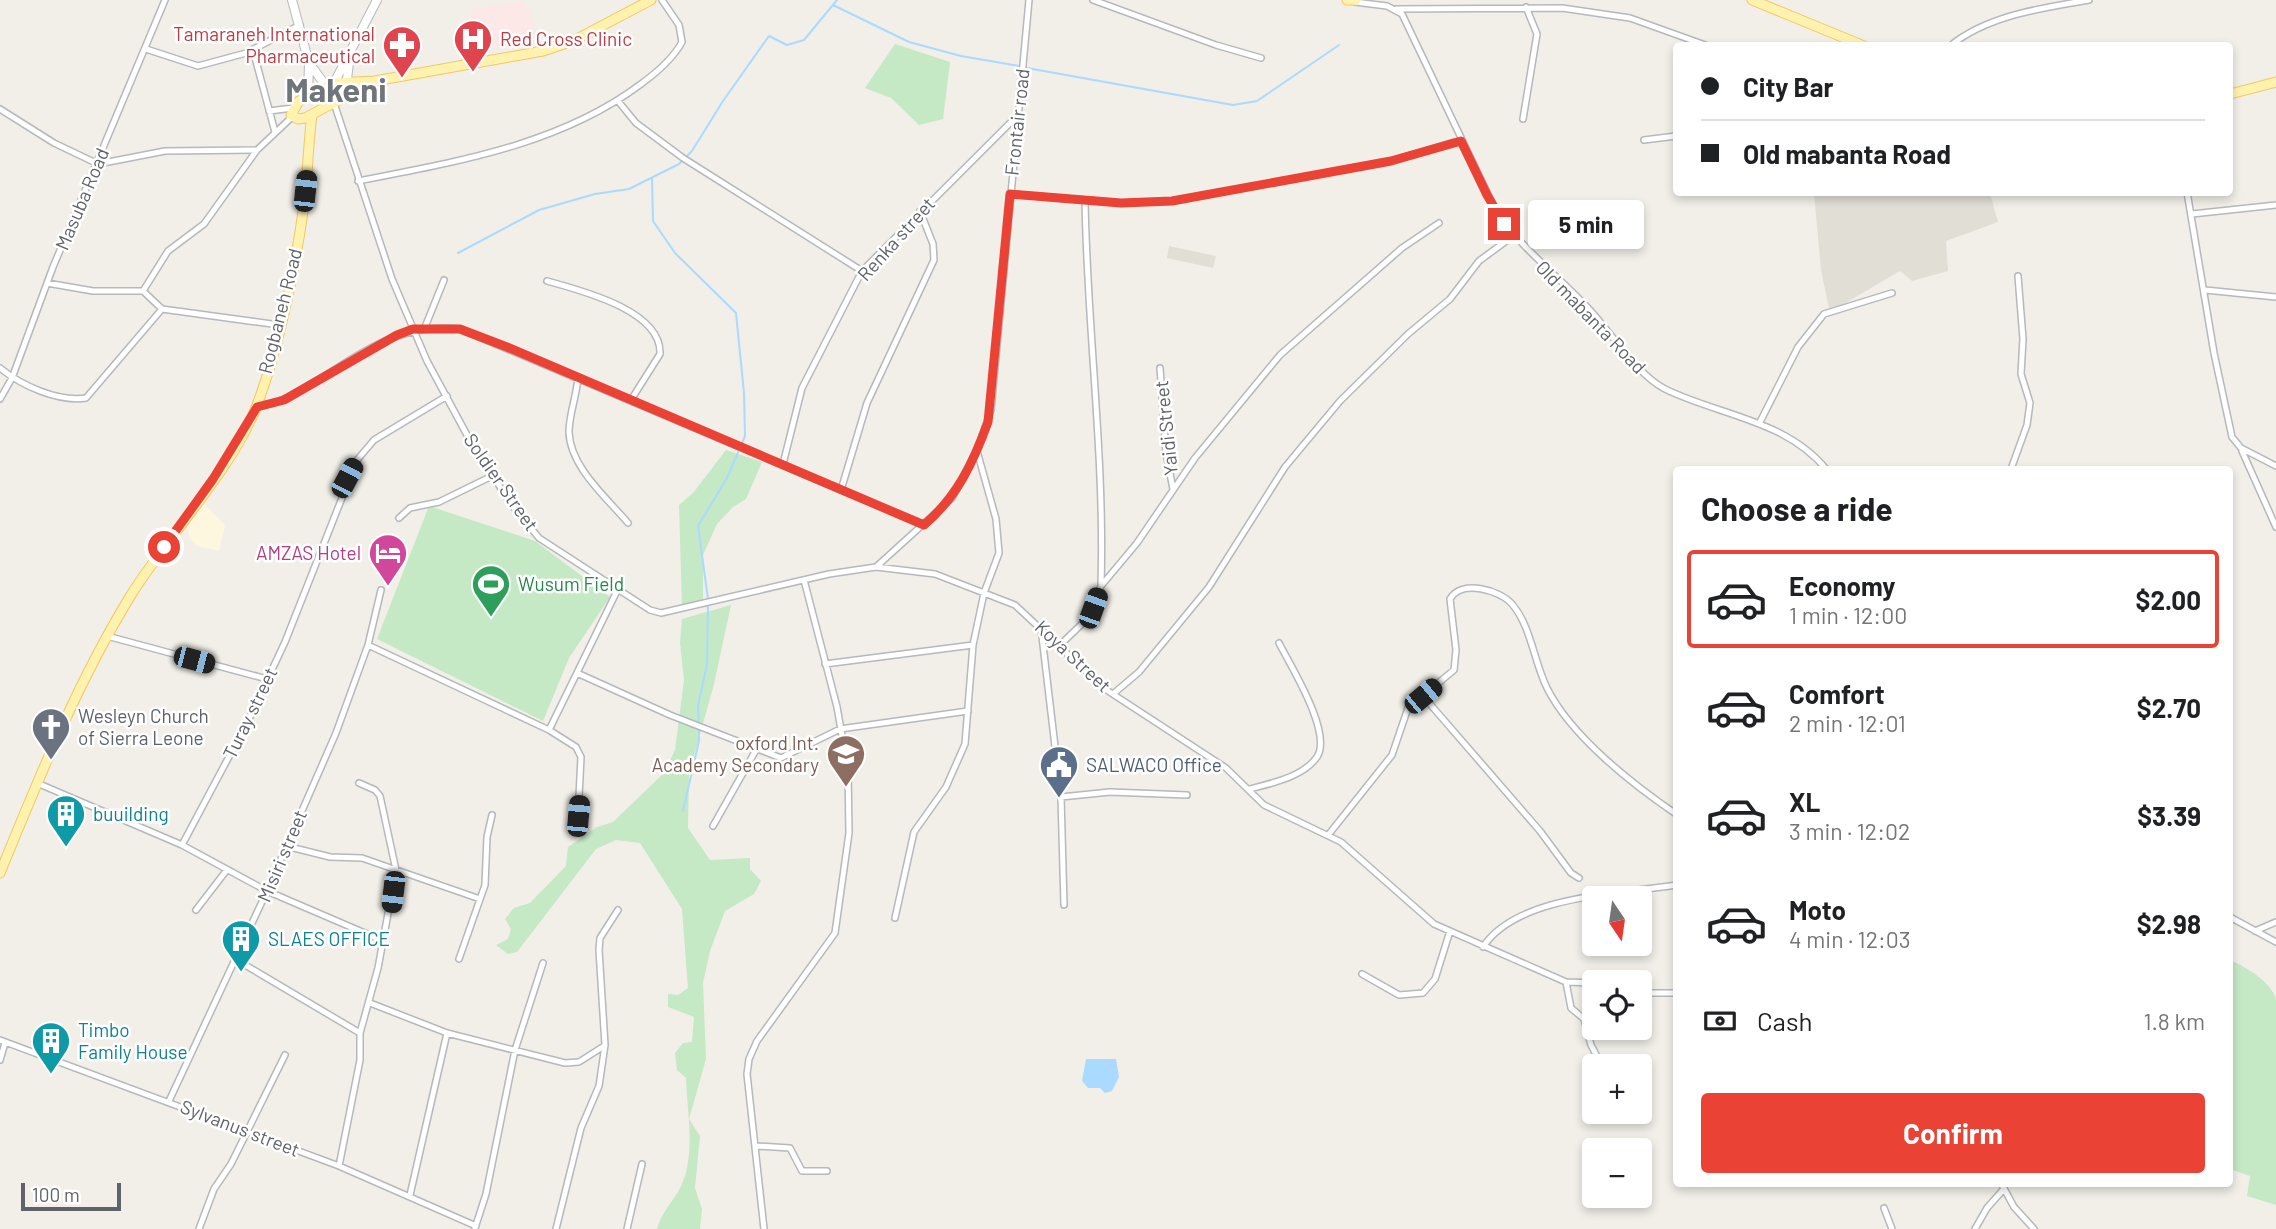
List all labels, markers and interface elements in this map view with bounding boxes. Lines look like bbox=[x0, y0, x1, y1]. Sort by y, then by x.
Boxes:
hospital icon: Red Cross Clinic bbox=[452, 18, 494, 73]
place label: Tamaraneh International Pharmaceutical bbox=[173, 22, 375, 67]
pharmacy icon: Tamaraneh International Pharmaceutical bbox=[381, 24, 423, 79]
place label: Red Cross Clinic bbox=[500, 27, 632, 50]
street label: Frontair road bbox=[999, 67, 1034, 177]
district label: Makeni bbox=[285, 69, 387, 109]
text: City Bar bbox=[1743, 71, 1833, 102]
text: Old mabanta Road bbox=[1743, 138, 1951, 169]
street label: Masuba Road bbox=[50, 144, 113, 253]
car bbox=[293, 169, 318, 213]
street label: Renka street bbox=[852, 192, 939, 285]
callout: 5 min bbox=[1528, 200, 1644, 248]
route end bbox=[1488, 208, 1520, 240]
text: 5 min bbox=[1559, 210, 1613, 238]
street label: Rogbaneh Road bbox=[253, 246, 306, 376]
street label: Old mabanta Road bbox=[1531, 255, 1651, 378]
street label: Yaidi Street bbox=[1149, 379, 1182, 477]
street label: Soldier Street bbox=[459, 429, 543, 535]
car bbox=[328, 455, 367, 501]
text: Choose a ride bbox=[1701, 489, 1893, 527]
route start bbox=[148, 531, 180, 563]
hotel icon: AMZAS Hotel bbox=[367, 532, 409, 587]
place label: AMZAS Hotel bbox=[256, 541, 361, 564]
sports icon: Wusum Field bbox=[470, 563, 512, 618]
icon: car bbox=[1705, 568, 1768, 631]
text: Economy bbox=[1789, 570, 1895, 601]
place label: Wusum Field bbox=[518, 572, 624, 595]
text: $2.00 bbox=[2136, 584, 2201, 615]
car bbox=[1076, 585, 1111, 631]
text: 1 min · 12:00 bbox=[1789, 601, 1907, 629]
street label: Koya Street bbox=[1031, 615, 1116, 697]
car bbox=[171, 644, 218, 676]
street label: Turay street bbox=[217, 663, 282, 762]
car bbox=[1401, 674, 1446, 718]
icon: car bbox=[1705, 676, 1768, 739]
text: Comfort bbox=[1789, 678, 1885, 709]
text: $2.70 bbox=[2137, 692, 2201, 723]
place label: Wesleyn Church of Sierra Leone bbox=[78, 704, 209, 749]
church icon: Wesleyn Church of Sierra Leone bbox=[30, 706, 72, 761]
text: 2 min · 12:01 bbox=[1789, 709, 1906, 737]
place label: oxford Int. Academy Secondary bbox=[652, 731, 819, 776]
school or university icon: oxford Int. Academy Secondary bbox=[825, 733, 867, 788]
public building icon: SALWACO Office bbox=[1038, 744, 1080, 799]
place label: SALWACO Office bbox=[1086, 753, 1222, 776]
icon: car bbox=[1705, 784, 1768, 847]
text: XL bbox=[1789, 786, 1820, 817]
building icon: buuilding bbox=[45, 793, 87, 848]
car bbox=[566, 794, 591, 838]
text: $3.39 bbox=[2137, 800, 2201, 831]
place label: buuilding bbox=[93, 802, 169, 825]
street label: Misiri street bbox=[252, 806, 311, 905]
text: 3 min · 12:02 bbox=[1789, 817, 1910, 845]
car bbox=[381, 870, 406, 914]
north arrow bbox=[1582, 886, 1652, 956]
map controls bbox=[1582, 886, 1652, 1208]
icon: car bbox=[1705, 892, 1768, 955]
text: Moto bbox=[1789, 894, 1846, 925]
text: $2.98 bbox=[2137, 908, 2201, 939]
building icon: SLAES OFFICE bbox=[220, 918, 262, 973]
text: 4 min · 12:03 bbox=[1789, 925, 1911, 953]
place label: SLAES OFFICE bbox=[268, 927, 390, 950]
button: locate bbox=[1582, 970, 1652, 1040]
icon: cash bbox=[1701, 1002, 1739, 1040]
text: Cash bbox=[1757, 1005, 1812, 1036]
text: 1.8 km bbox=[2143, 1007, 2205, 1035]
place label: Timbo Family House bbox=[78, 1018, 188, 1063]
building icon: Timbo Family House bbox=[30, 1020, 72, 1075]
button: + bbox=[1582, 1054, 1652, 1124]
button: Confirm bbox=[1701, 1093, 2205, 1173]
street label: Sylvanus street bbox=[177, 1094, 303, 1161]
button: − bbox=[1582, 1138, 1652, 1208]
scale bar bbox=[21, 1180, 121, 1212]
text: 100 m bbox=[32, 1183, 80, 1206]

